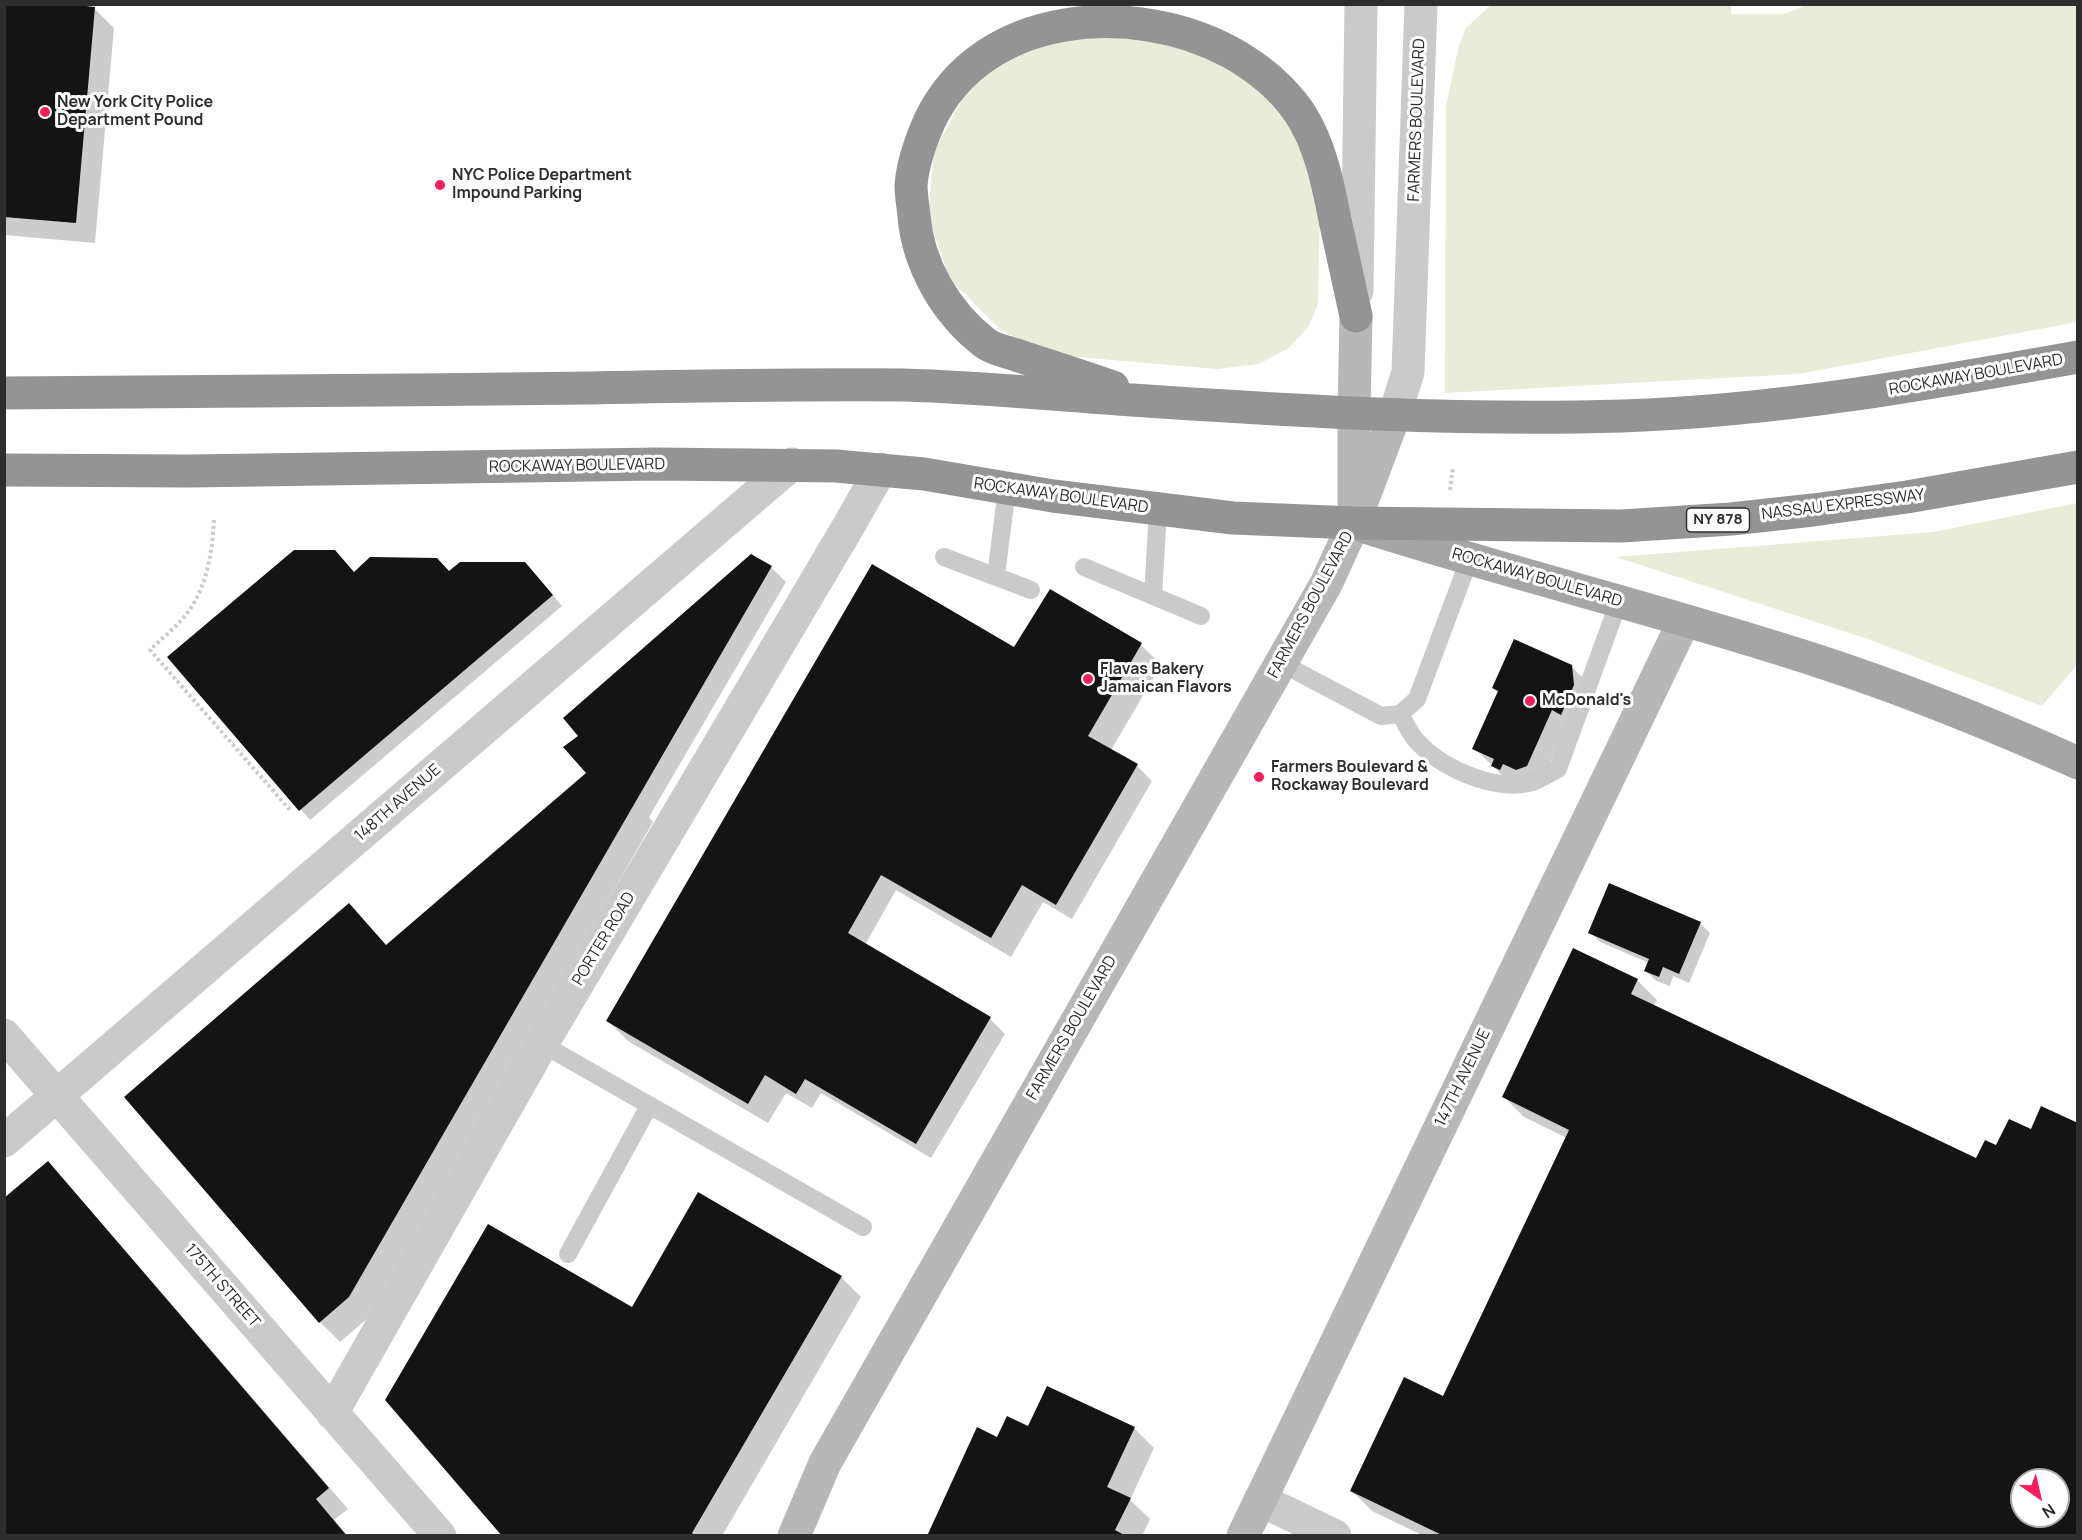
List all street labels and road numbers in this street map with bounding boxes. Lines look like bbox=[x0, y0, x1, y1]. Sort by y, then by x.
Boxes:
street label: FARMERS BOULEVARD bbox=[1405, 38, 1429, 202]
street label: ROCKAWAY BOULEVARD bbox=[1888, 350, 2064, 400]
street label: ROCKAWAY BOULEVARD bbox=[489, 455, 665, 477]
street label: ROCKAWAY BOULEVARD bbox=[972, 474, 1150, 518]
street label: NASSAU EXPRESSWAY bbox=[1761, 485, 1925, 525]
road number: NY 878 bbox=[1686, 508, 1750, 532]
street label: FARMERS BOULEVARD bbox=[1264, 528, 1358, 682]
street label: ROCKAWAY BOULEVARD bbox=[1450, 544, 1624, 612]
street label: 148TH AVENUE bbox=[351, 760, 445, 846]
street label: PORTER ROAD bbox=[569, 889, 639, 989]
street label: FARMERS BOULEVARD bbox=[1023, 953, 1121, 1103]
street label: 147TH AVENUE bbox=[1431, 1026, 1495, 1130]
street label: 175TH STREET bbox=[180, 1240, 264, 1332]

